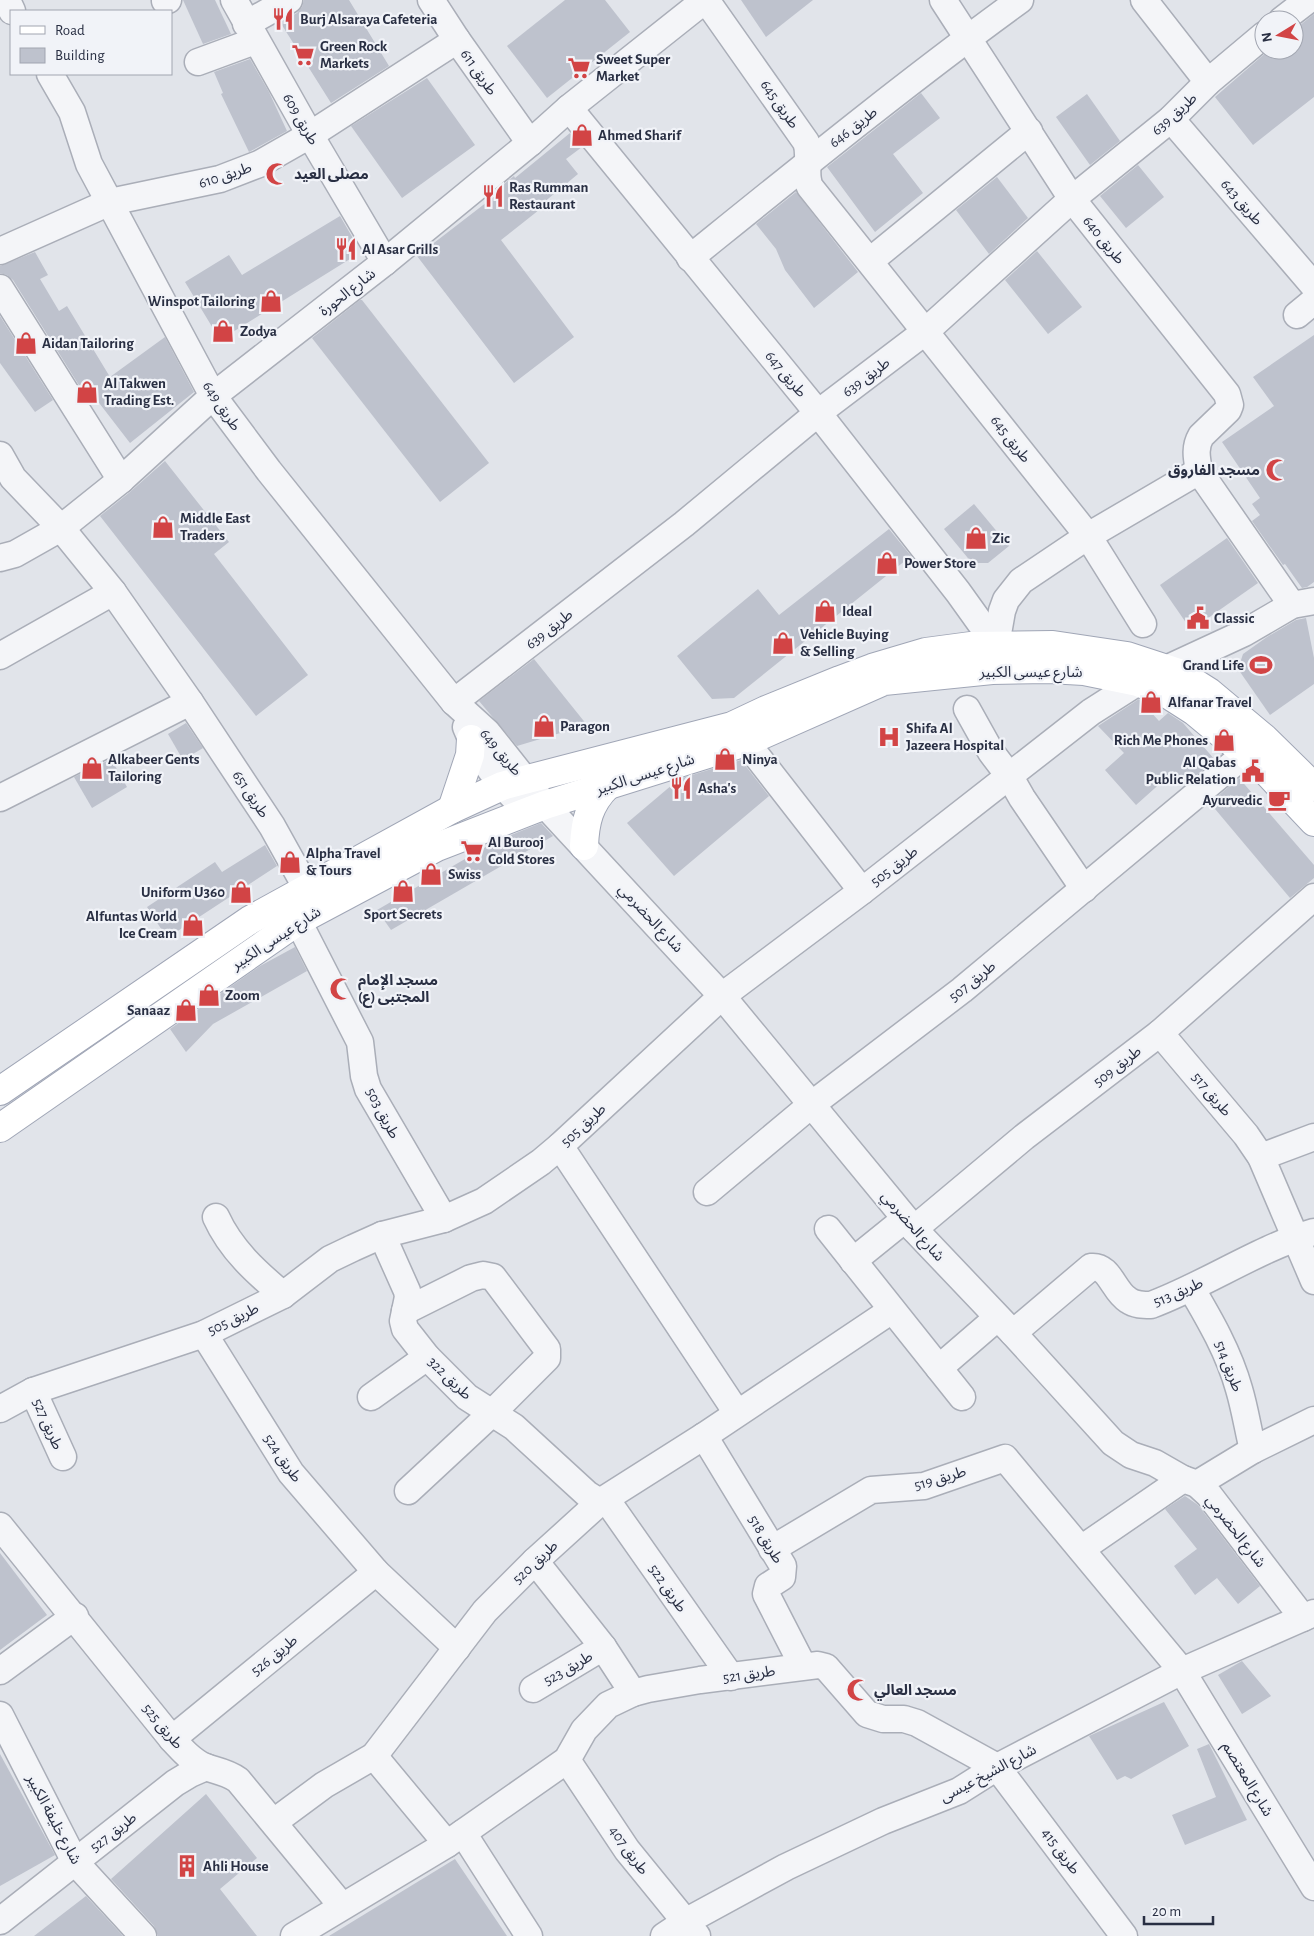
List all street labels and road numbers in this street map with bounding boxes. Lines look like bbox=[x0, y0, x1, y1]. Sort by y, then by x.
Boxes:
street label: طريق 611 bbox=[456, 47, 500, 99]
street label: طريق 645 bbox=[756, 77, 802, 132]
street label: طريق 639 bbox=[1149, 90, 1201, 140]
street label: طريق 609 bbox=[278, 91, 321, 149]
street label: طريق 646 bbox=[827, 104, 881, 152]
street label: طريق 610 bbox=[197, 160, 254, 193]
street label: طريق 643 bbox=[1216, 177, 1265, 229]
street label: طريق 640 bbox=[1078, 213, 1127, 268]
street label: شارع الحورة bbox=[316, 266, 381, 322]
street label: طريق 647 bbox=[761, 348, 809, 402]
street label: طريق 639 bbox=[840, 355, 894, 402]
street label: طريق 649 bbox=[198, 379, 243, 435]
street label: طريق 645 bbox=[986, 413, 1034, 467]
street label: طريق 639 bbox=[523, 607, 577, 654]
street label: شارع عيسى الكبير bbox=[979, 665, 1083, 684]
street label: طريق 649 bbox=[475, 726, 524, 780]
street label: شارع عيسى الكبير bbox=[593, 751, 698, 802]
street label: طريق 651 bbox=[228, 768, 272, 822]
street label: طريق 505 bbox=[868, 843, 922, 891]
street label: شارع الحضرمي bbox=[612, 881, 686, 958]
street label: شارع عيسى الكبير bbox=[228, 904, 326, 977]
street label: طريق 507 bbox=[946, 958, 1000, 1006]
street label: طريق 509 bbox=[1091, 1043, 1145, 1091]
street label: طريق 517 bbox=[1187, 1069, 1234, 1121]
street label: طريق 503 bbox=[361, 1085, 402, 1142]
street label: طريق 505 bbox=[558, 1101, 610, 1151]
street label: شارع الحضرمي bbox=[875, 1188, 947, 1267]
street label: طريق 513 bbox=[1151, 1275, 1206, 1311]
street label: طريق 505 bbox=[205, 1301, 262, 1340]
street label: طريق 514 bbox=[1210, 1339, 1245, 1395]
street label: طريق 322 bbox=[423, 1354, 474, 1404]
street label: طريق 527 bbox=[28, 1396, 65, 1453]
street label: طريق 524 bbox=[259, 1431, 305, 1486]
street label: طريق 519 bbox=[912, 1464, 968, 1495]
street label: شارع الحضرمي bbox=[1200, 1492, 1269, 1573]
street label: طريق 518 bbox=[744, 1513, 786, 1567]
street label: طريق 520 bbox=[510, 1538, 562, 1588]
street label: طريق 522 bbox=[644, 1562, 689, 1616]
street label: طريق 526 bbox=[248, 1632, 302, 1680]
street label: طريق 523 bbox=[541, 1648, 596, 1690]
street label: طريق 521 bbox=[722, 1663, 777, 1688]
street label: طريق 525 bbox=[138, 1701, 186, 1753]
street label: شارع المعتصم bbox=[1216, 1739, 1276, 1821]
street label: شارع الشيخ عيسى bbox=[938, 1742, 1041, 1809]
street label: شارع خليفة الكبير bbox=[20, 1771, 84, 1869]
street label: طريق 527 bbox=[87, 1810, 140, 1857]
street label: طريق 407 bbox=[604, 1823, 651, 1879]
street label: طريق 415 bbox=[1037, 1825, 1083, 1878]

